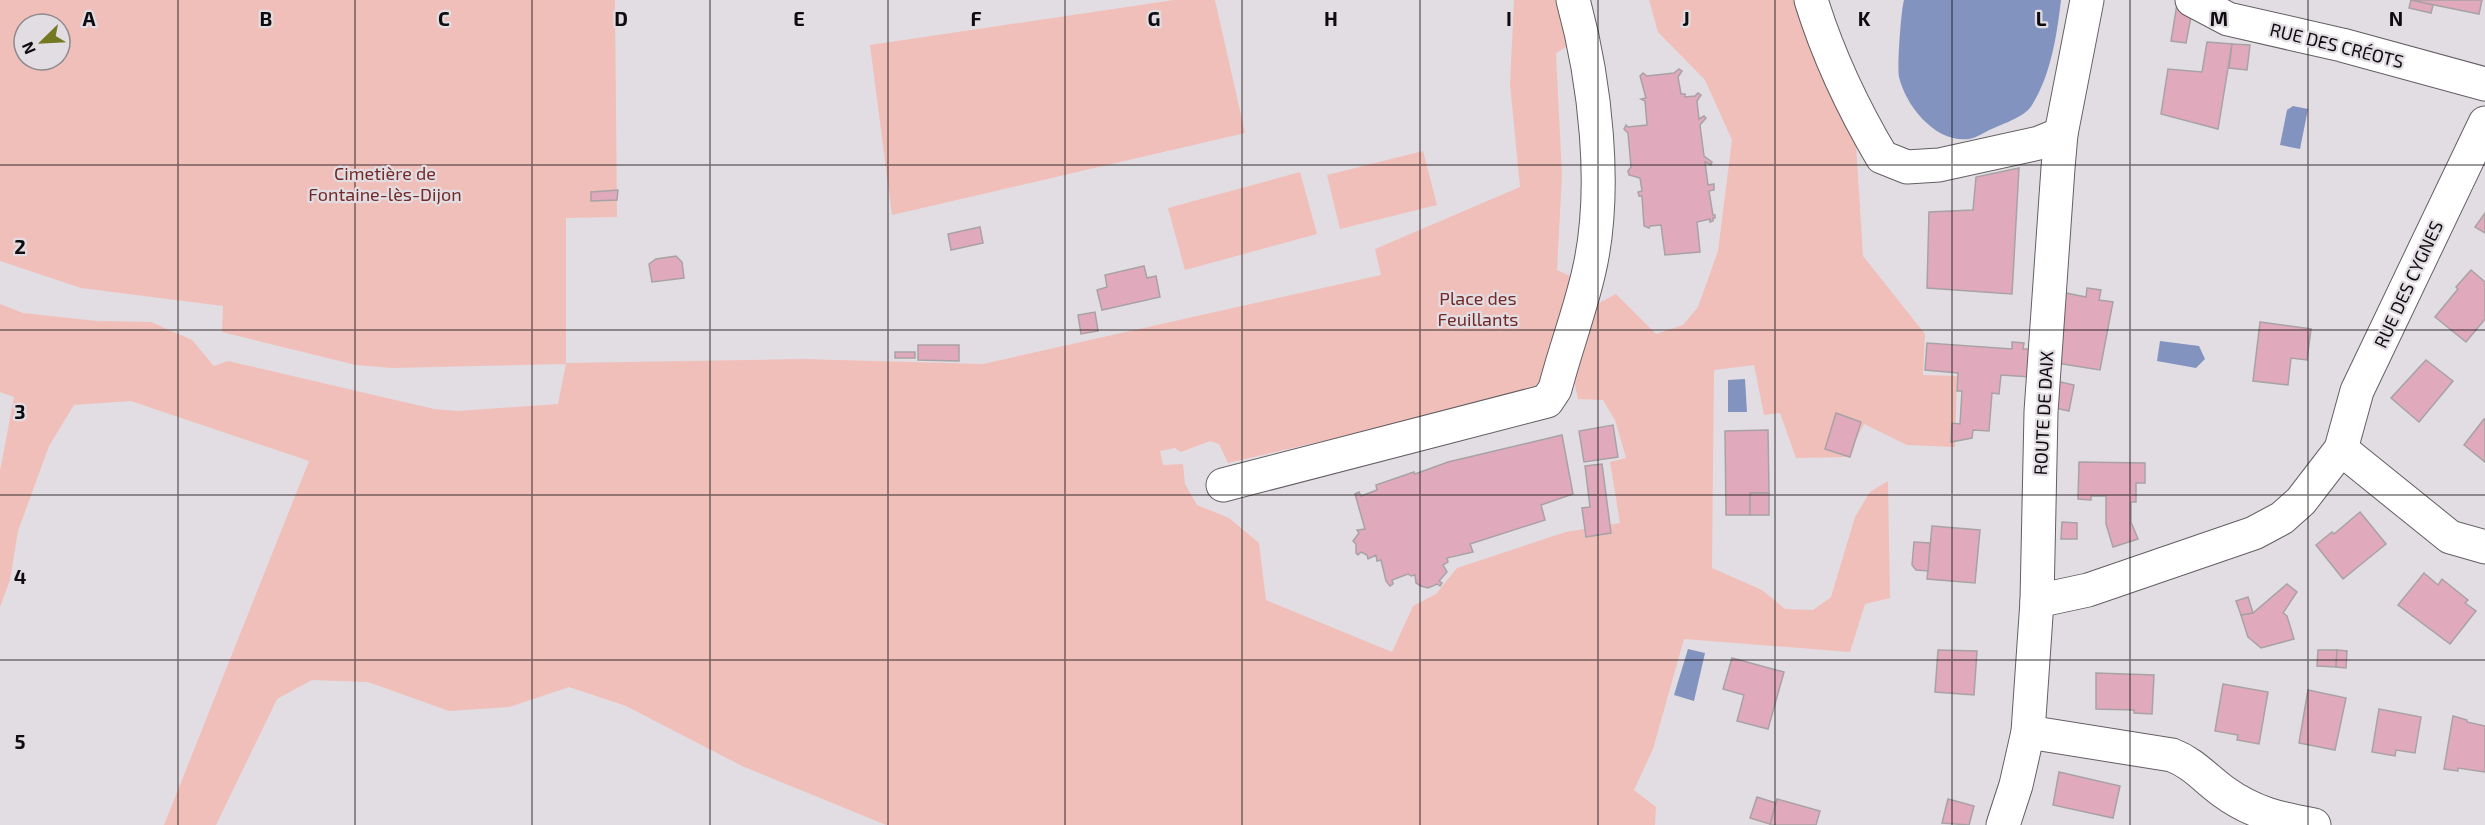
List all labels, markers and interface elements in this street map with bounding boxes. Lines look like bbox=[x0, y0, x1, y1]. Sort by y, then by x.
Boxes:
text: A bbox=[82, 6, 96, 30]
text: B bbox=[260, 6, 272, 30]
text: C bbox=[438, 6, 450, 30]
text: D bbox=[614, 6, 628, 30]
text: E bbox=[793, 6, 805, 30]
text: F bbox=[970, 6, 982, 30]
text: G bbox=[1148, 6, 1160, 30]
text: H bbox=[1324, 6, 1338, 30]
text: I bbox=[1506, 6, 1512, 30]
text: J bbox=[1682, 6, 1690, 30]
text: K bbox=[1858, 6, 1871, 30]
text: L bbox=[2036, 6, 2047, 30]
text: M bbox=[2210, 6, 2228, 30]
text: N bbox=[2389, 6, 2403, 30]
north arrow bbox=[12, 12, 72, 72]
street label: RUE DES CRÉOTS bbox=[2268, 18, 2406, 72]
text: N bbox=[17, 39, 39, 57]
park label: Cimetière de Fontaine-lès-Dijon bbox=[308, 162, 462, 205]
street label: RUE DES CYGNES bbox=[2369, 217, 2447, 351]
text: 2 bbox=[14, 234, 26, 258]
park label: Place des Feuillants bbox=[1438, 287, 1518, 330]
street label: ROUTE DE DAIX bbox=[2029, 350, 2057, 476]
text: 3 bbox=[14, 399, 26, 423]
text: 4 bbox=[14, 564, 27, 588]
text: 5 bbox=[14, 729, 26, 753]

